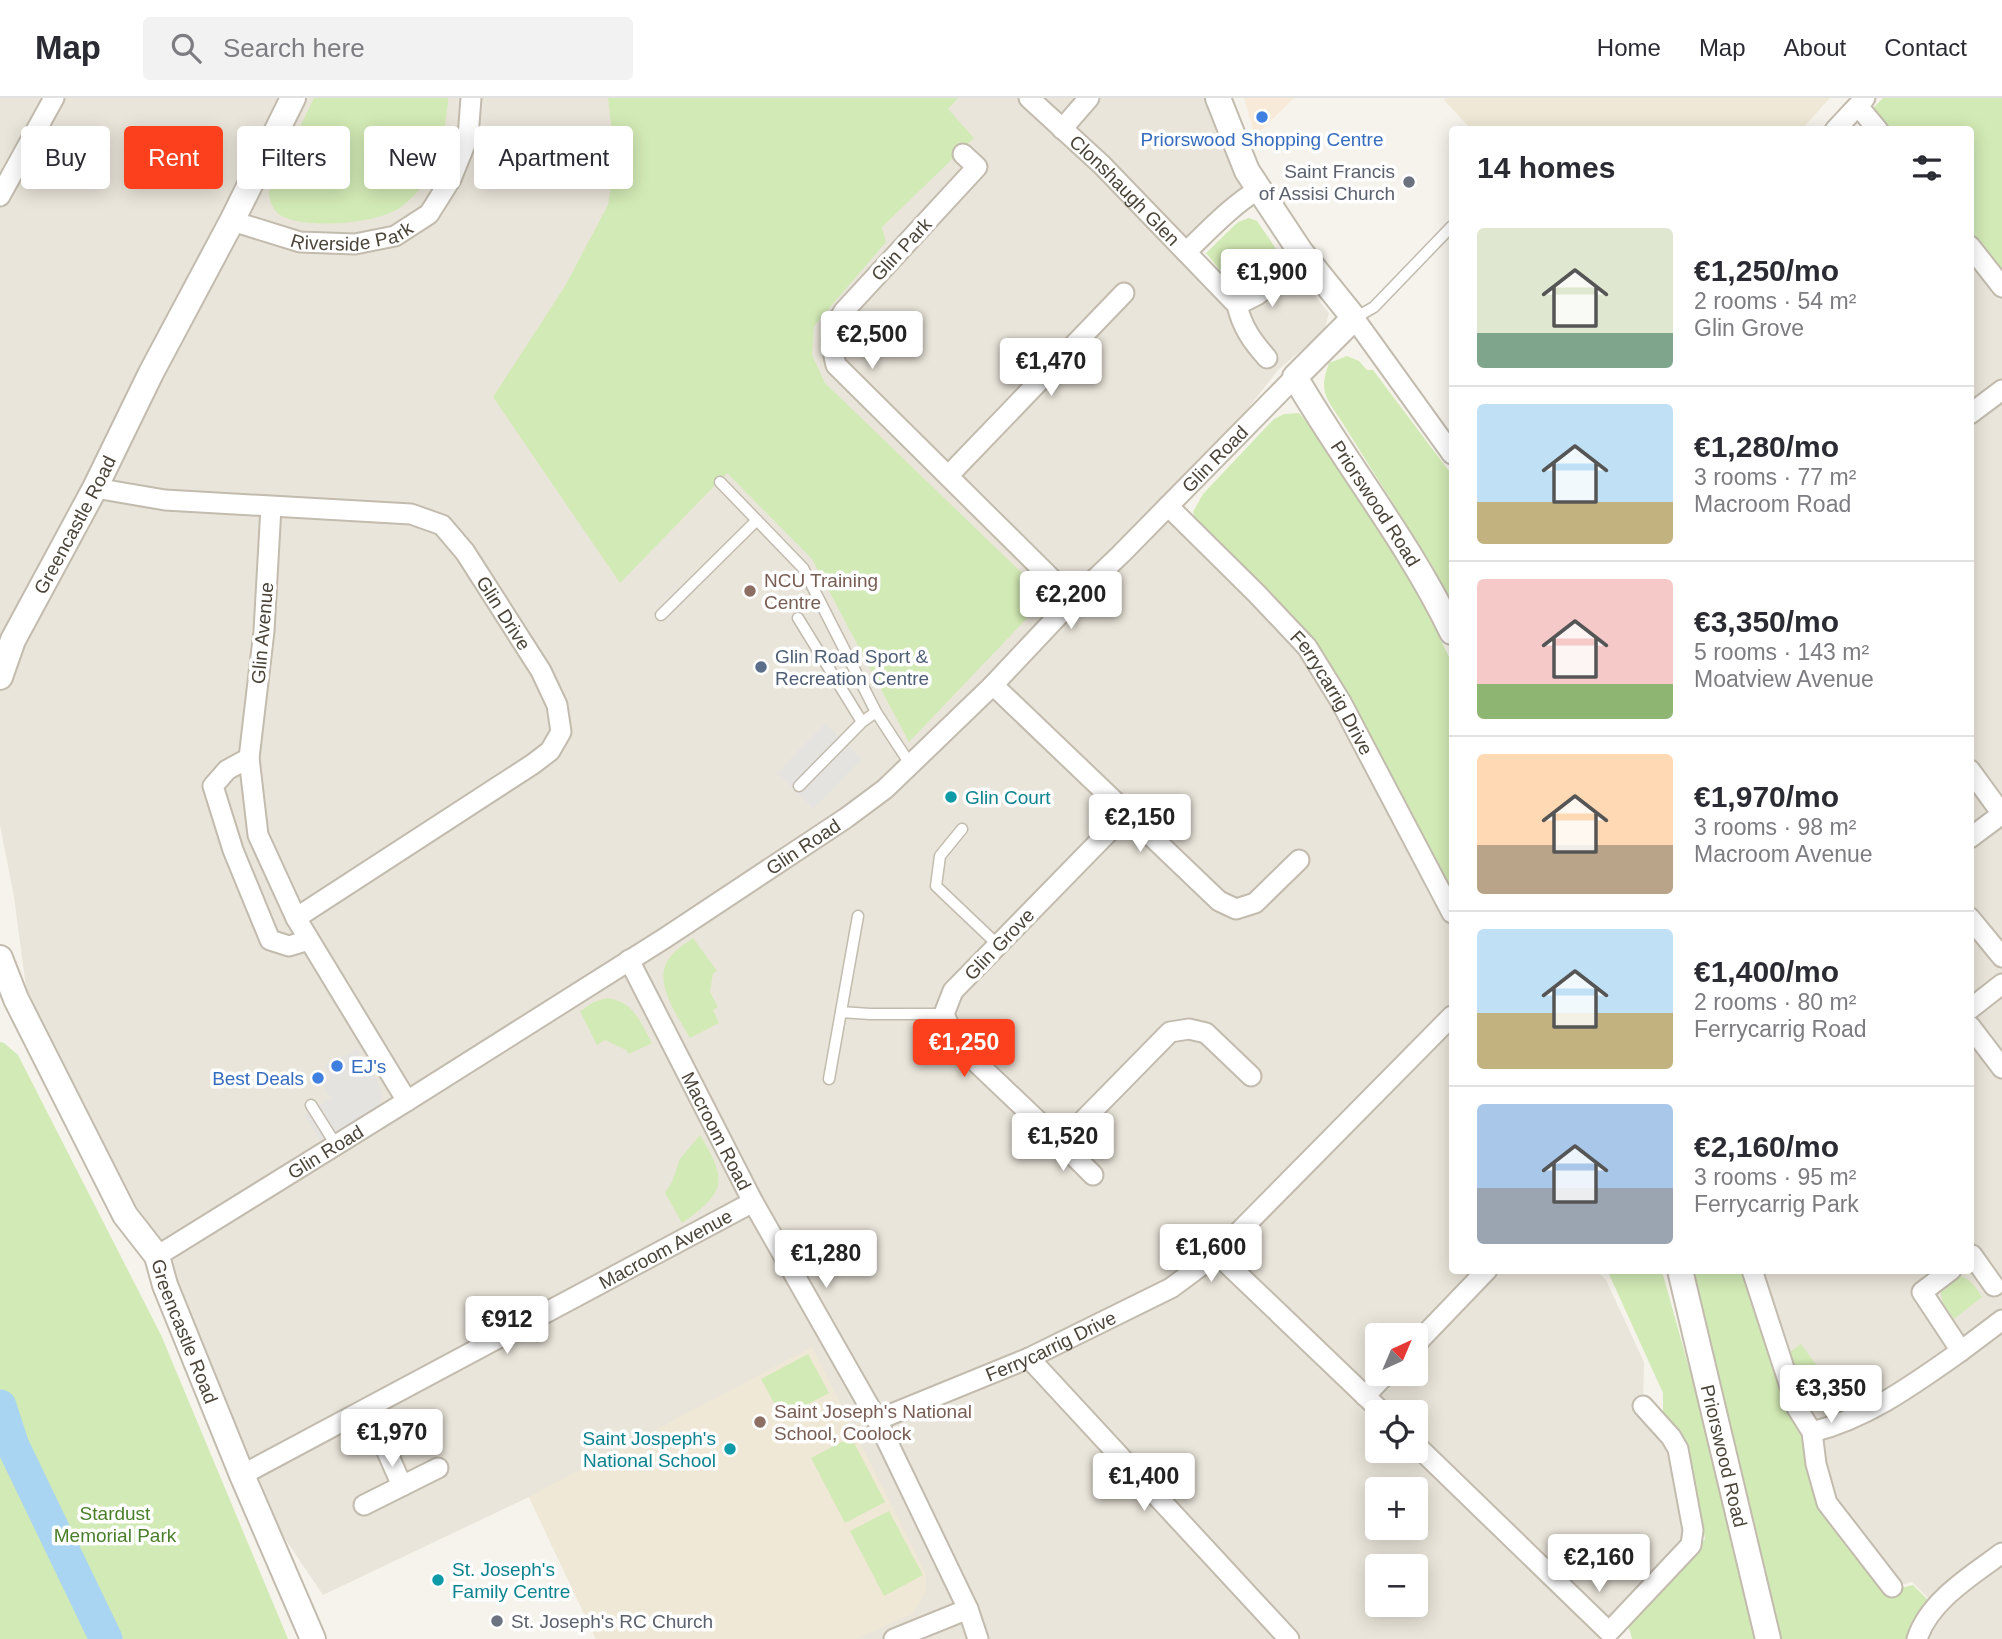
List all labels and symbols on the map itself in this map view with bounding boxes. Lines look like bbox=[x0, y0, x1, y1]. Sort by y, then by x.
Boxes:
marker: Priorswood Shopping Centre bbox=[1254, 109, 1270, 125]
place label: Priorswood Shopping Centre bbox=[1141, 129, 1383, 150]
street label: Clonshaugh Glen bbox=[1065, 131, 1184, 250]
place label: Saint Francis of Assisi Church bbox=[1259, 161, 1395, 204]
marker: Saint Francis of Assisi Church bbox=[1401, 174, 1417, 190]
street label: Glin Park bbox=[867, 213, 936, 285]
street label: Riverside Park bbox=[288, 217, 417, 255]
pin: €1,900 bbox=[1215, 250, 1329, 309]
pin: €2,500 bbox=[815, 312, 929, 371]
pin: €1,470 bbox=[994, 338, 1108, 398]
street label: Glin Road bbox=[1178, 421, 1252, 496]
street label: Priorswood Road bbox=[1327, 437, 1424, 570]
street label: Greencastle Road bbox=[30, 452, 120, 598]
place label: NCU Training Centre bbox=[764, 570, 878, 613]
street label: Glin Drive bbox=[472, 572, 535, 654]
pin: €2,200 bbox=[1014, 572, 1128, 631]
street label: Glin Avenue bbox=[248, 581, 277, 685]
marker: NCU Training Centre bbox=[742, 583, 758, 599]
street label: Ferrycarrig Drive bbox=[1286, 626, 1377, 759]
place label: Glin Road Sport & Recreation Centre bbox=[775, 646, 929, 689]
marker: Glin Road Sport & Recreation Centre bbox=[753, 659, 769, 675]
place label: Glin Court bbox=[965, 787, 1051, 808]
marker: Glin Court bbox=[943, 789, 959, 805]
pin: €2,150 bbox=[1083, 794, 1197, 854]
street label: Glin Road bbox=[762, 815, 844, 879]
street label: Glin Grove bbox=[960, 904, 1038, 984]
pin: €1,250 bbox=[907, 1020, 1021, 1079]
place label: EJ's bbox=[351, 1056, 386, 1077]
marker: EJ's bbox=[329, 1058, 345, 1074]
place label: Best Deals bbox=[212, 1068, 304, 1089]
street label: Macroom Road bbox=[677, 1068, 755, 1194]
marker: Best Deals bbox=[310, 1070, 326, 1086]
pin: €1,520 bbox=[1006, 1114, 1120, 1173]
street label: Glin Road bbox=[284, 1121, 367, 1183]
street label: Macroom Avenue bbox=[596, 1205, 736, 1293]
pin: €1,600 bbox=[1154, 1224, 1268, 1284]
pin: €1,280 bbox=[769, 1230, 883, 1290]
street label: Greencastle Road bbox=[147, 1257, 222, 1406]
pin: €912 bbox=[466, 1296, 548, 1356]
street label: Ferrycarrig Drive bbox=[983, 1307, 1120, 1386]
north arrow bbox=[1365, 1323, 1428, 1386]
pin: €3,350 bbox=[1774, 1366, 1888, 1425]
street label: Priorswood Road bbox=[1697, 1383, 1751, 1529]
place label: Saint Joseph's National School, Coolock bbox=[774, 1401, 972, 1444]
pin: €1,970 bbox=[335, 1410, 449, 1469]
marker: Saint Joseph's National School, Coolock bbox=[752, 1414, 768, 1430]
place label: Saint Jospeph's National School bbox=[582, 1428, 716, 1471]
marker: Saint Jospeph's National School bbox=[722, 1441, 738, 1457]
pin: €1,400 bbox=[1087, 1454, 1201, 1513]
park label: Stardust Memorial Park bbox=[54, 1503, 177, 1546]
pin: €2,160 bbox=[1542, 1534, 1656, 1594]
place label: St. Joseph's Family Centre bbox=[452, 1559, 570, 1602]
marker: St. Joseph's Family Centre bbox=[430, 1572, 446, 1588]
place label: St. Joseph's RC Church bbox=[511, 1611, 713, 1632]
marker: St. Joseph's RC Church bbox=[489, 1613, 505, 1629]

